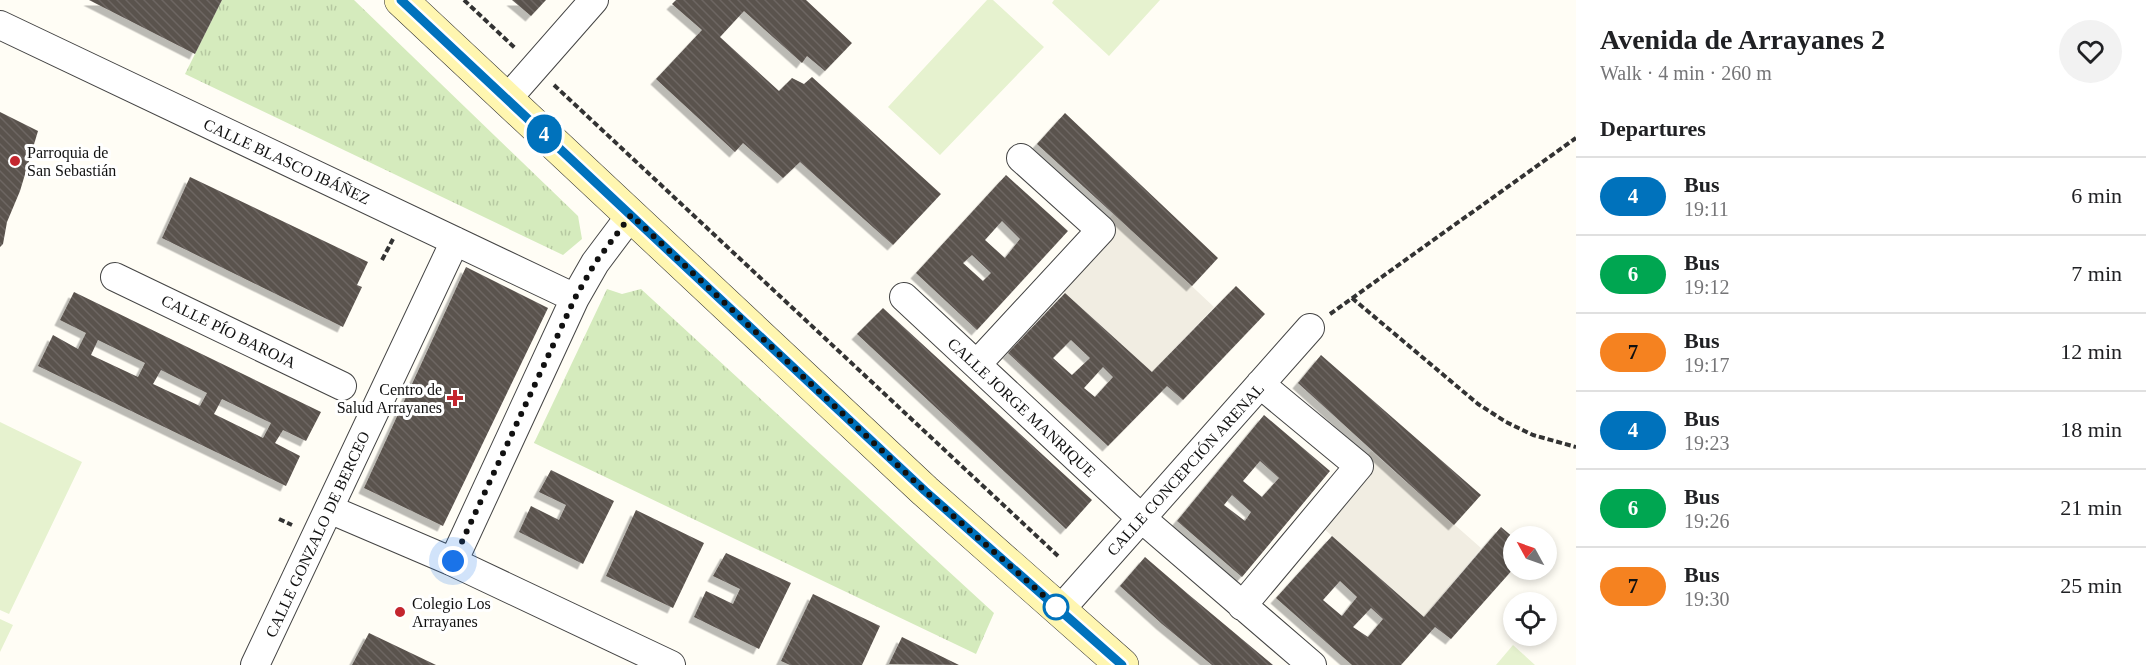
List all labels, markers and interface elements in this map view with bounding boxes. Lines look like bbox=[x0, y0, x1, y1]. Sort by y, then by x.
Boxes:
button: heart bbox=[2059, 20, 2122, 83]
text: Avenida de Arrayanes 2 bbox=[1600, 24, 1885, 55]
text: Walk · 4 min · 260 m bbox=[1600, 62, 1772, 84]
line badge: 4 bbox=[524, 114, 564, 154]
street label: CALLE BLASCO IBÁÑEZ bbox=[201, 115, 373, 207]
text: Departures bbox=[1600, 116, 1706, 141]
text: 4 bbox=[539, 122, 549, 146]
place label: Parroquia de San Sebastián bbox=[27, 144, 116, 179]
marker: Parroquia de San Sebastián bbox=[8, 154, 22, 168]
text: Bus bbox=[1684, 172, 1719, 197]
text: 6 min bbox=[2071, 183, 2122, 208]
text: 4 bbox=[1628, 184, 1638, 208]
text: 19:11 bbox=[1684, 198, 1729, 220]
text: Bus bbox=[1684, 250, 1719, 275]
text: 7 min bbox=[2071, 261, 2122, 286]
text: 6 bbox=[1628, 262, 1638, 286]
text: 19:12 bbox=[1684, 276, 1730, 298]
street label: CALLE PÍO BAROJA bbox=[159, 291, 300, 372]
text: Bus bbox=[1684, 328, 1719, 353]
street label: CALLE JORGE MANRIQUE bbox=[944, 334, 1099, 480]
text: 12 min bbox=[2060, 339, 2122, 364]
text: 7 bbox=[1628, 340, 1638, 364]
text: 19:17 bbox=[1684, 354, 1730, 376]
street label: CALLE CONCEPCIÓN ARENAL bbox=[1103, 379, 1267, 559]
place label: Centro de Salud Arrayanes bbox=[337, 381, 442, 417]
marker: Centro de Salud Arrayanes bbox=[446, 389, 464, 407]
text: Bus bbox=[1684, 406, 1719, 431]
text: 18 min bbox=[2060, 417, 2122, 442]
text: 4 bbox=[1628, 418, 1638, 442]
street label: CALLE GONZALO DE BERCEO bbox=[262, 429, 373, 640]
text: 19:23 bbox=[1684, 432, 1730, 454]
text: Bus bbox=[1684, 484, 1719, 509]
text: 21 min bbox=[2060, 495, 2122, 520]
text: 6 bbox=[1628, 496, 1638, 520]
text: 19:26 bbox=[1684, 510, 1730, 532]
north arrow bbox=[1503, 526, 1557, 580]
map controls bbox=[1503, 526, 1557, 646]
your location bbox=[438, 546, 468, 576]
text: Bus bbox=[1684, 562, 1719, 587]
text: 25 min bbox=[2060, 573, 2122, 598]
text: 7 bbox=[1628, 574, 1638, 598]
text: 19:30 bbox=[1684, 588, 1730, 610]
button: locate bbox=[1503, 592, 1557, 646]
unlabelled marker bbox=[1043, 594, 1069, 620]
place label: Colegio Los Arrayanes bbox=[412, 595, 491, 631]
marker: Colegio Los Arrayanes bbox=[393, 605, 407, 619]

